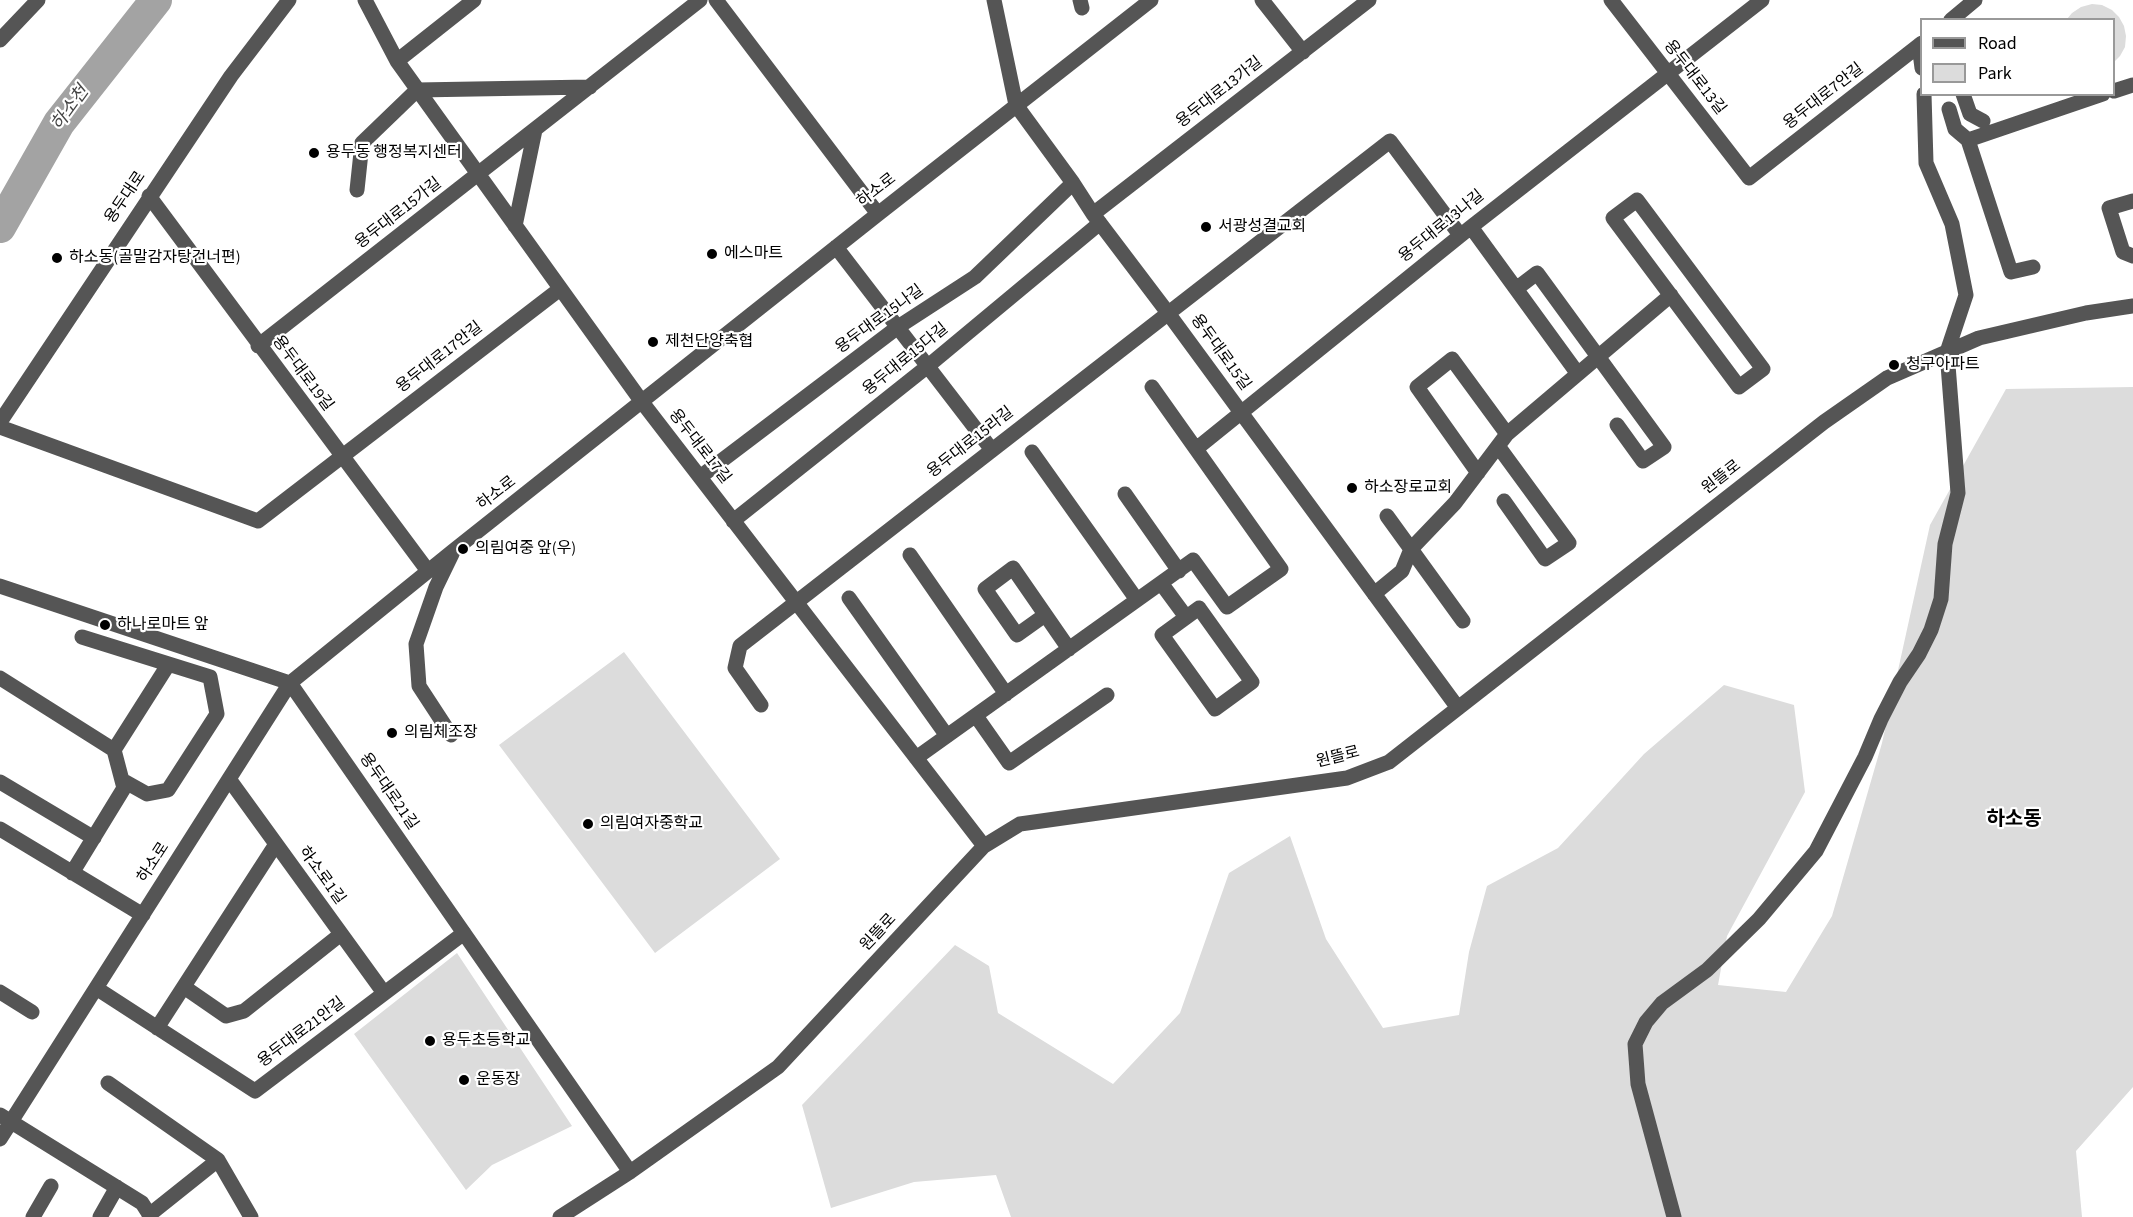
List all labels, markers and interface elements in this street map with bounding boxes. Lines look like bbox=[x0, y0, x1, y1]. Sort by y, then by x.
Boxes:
legend bbox=[1920, 18, 2115, 96]
text: Road bbox=[1978, 31, 2017, 56]
street label: 용두대로13길 bbox=[1659, 37, 1729, 119]
street label: 용두대로13가길 bbox=[1173, 53, 1267, 133]
street label: 용두대로7안길 bbox=[1780, 60, 1868, 134]
text: Park bbox=[1978, 61, 2012, 86]
water label: 하소천 bbox=[48, 83, 94, 135]
place label: 용두동 행정복지센터 bbox=[326, 143, 462, 163]
marker: 용두동 행정복지센터 bbox=[307, 146, 321, 160]
street label: 용두대로 bbox=[102, 168, 150, 228]
street label: 하소로 bbox=[854, 170, 900, 212]
street label: 용두대로15가길 bbox=[352, 174, 446, 254]
street label: 용두대로13나길 bbox=[1395, 187, 1489, 267]
place label: 서광성결교회 bbox=[1218, 217, 1306, 237]
marker: 서광성결교회 bbox=[1199, 220, 1213, 234]
place label: 에스마트 bbox=[724, 244, 783, 264]
marker: 에스마트 bbox=[705, 247, 719, 261]
place label: 하소동(골말감자탕건너편) bbox=[69, 248, 241, 268]
marker: 하소동(골말감자탕건너편) bbox=[50, 251, 64, 265]
street label: 용두대로15나길 bbox=[832, 282, 928, 358]
street label: 용두대로15길 bbox=[1186, 311, 1254, 395]
street label: 용두대로17안길 bbox=[393, 318, 487, 398]
street label: 용두대로15다길 bbox=[859, 320, 953, 400]
street label: 용두대로19길 bbox=[267, 332, 337, 416]
place label: 제천단양축협 bbox=[665, 332, 753, 352]
marker: 제천단양축협 bbox=[646, 335, 660, 349]
place label: 청구아파트 bbox=[1906, 355, 1980, 375]
marker: 청구아파트 bbox=[1887, 358, 1901, 372]
street label: 용두대로15라길 bbox=[924, 403, 1018, 483]
street label: 용두대로17길 bbox=[664, 406, 734, 488]
street label: 원뜰로 bbox=[1699, 457, 1745, 499]
street label: 하소로 bbox=[474, 473, 520, 515]
place label: 하소장로교회 bbox=[1364, 478, 1452, 498]
marker: 하소장로교회 bbox=[1345, 481, 1359, 495]
place label: 의림여중 앞(우) bbox=[475, 539, 576, 559]
marker: 의림여중 앞(우) bbox=[456, 542, 470, 556]
place label: 하나로마트 앞 bbox=[117, 615, 209, 635]
marker: 하나로마트 앞 bbox=[98, 618, 112, 632]
place label: 의림체조장 bbox=[404, 723, 478, 743]
marker: 의림체조장 bbox=[385, 726, 399, 740]
street label: 원뜰로 bbox=[1314, 743, 1362, 773]
street label: 용두대로21길 bbox=[354, 750, 422, 834]
district label: 하소동 bbox=[1986, 809, 2042, 833]
place label: 의림여자중학교 bbox=[600, 814, 703, 834]
marker: 의림여자중학교 bbox=[581, 817, 595, 831]
street label: 하소로 bbox=[134, 839, 174, 887]
street label: 하소로1길 bbox=[294, 843, 348, 909]
street label: 원뜰로 bbox=[857, 910, 901, 956]
street label: 용두대로21안길 bbox=[255, 994, 349, 1072]
place label: 용두초등학교 bbox=[442, 1031, 530, 1051]
marker: 용두초등학교 bbox=[423, 1034, 437, 1048]
place label: 운동장 bbox=[476, 1070, 520, 1090]
marker: 운동장 bbox=[457, 1073, 471, 1087]

